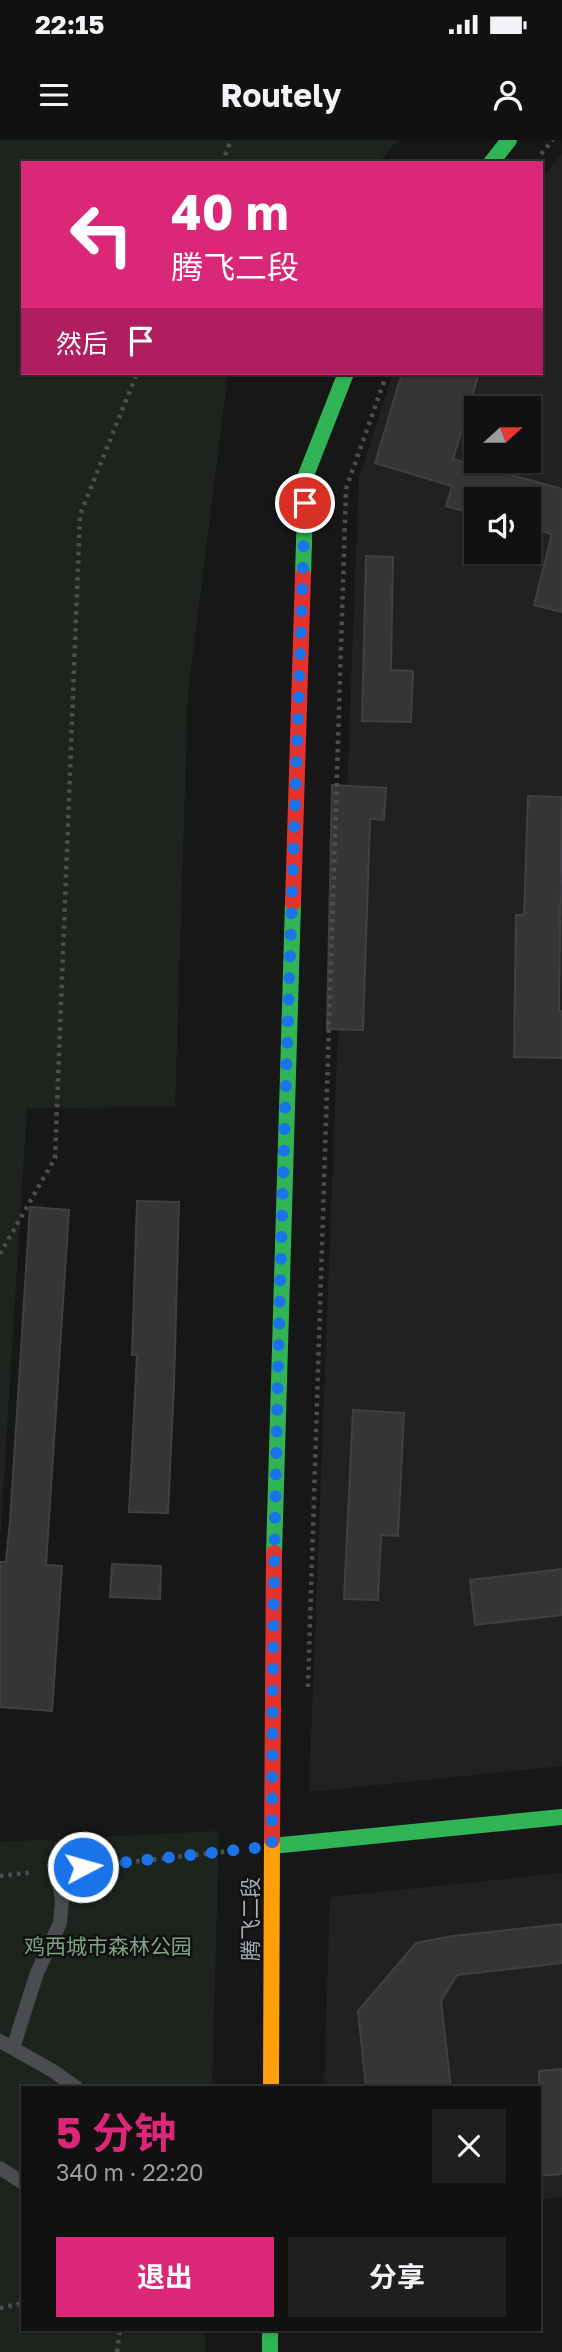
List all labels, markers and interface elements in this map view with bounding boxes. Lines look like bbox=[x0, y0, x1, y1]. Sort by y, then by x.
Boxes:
text: 22:15 bbox=[35, 9, 104, 40]
icon: menu bbox=[35, 76, 73, 114]
text: Routely bbox=[221, 76, 341, 114]
icon: person bbox=[489, 76, 527, 114]
text: 40 m bbox=[171, 182, 289, 241]
icon: left bbox=[56, 189, 147, 280]
text: 腾飞二段 bbox=[171, 248, 299, 286]
icon: arrive bbox=[122, 322, 160, 360]
text: 然后 bbox=[56, 328, 108, 359]
north arrow bbox=[464, 396, 541, 472]
map controls bbox=[464, 396, 541, 564]
pin bbox=[275, 473, 335, 533]
icon: arrive bbox=[286, 484, 324, 522]
button: sound bbox=[464, 487, 541, 564]
position arrow bbox=[46, 1830, 120, 1904]
street label: 腾飞二段 bbox=[237, 1877, 263, 1961]
park label: 鸡西城市森林公园 bbox=[24, 1933, 192, 1959]
text: 5 分钟 bbox=[56, 2107, 176, 2157]
button: close bbox=[432, 2109, 506, 2183]
text: 340 m · 22:20 bbox=[56, 2158, 203, 2186]
button: 退出 bbox=[56, 2237, 274, 2317]
button: 分享 bbox=[288, 2237, 506, 2317]

